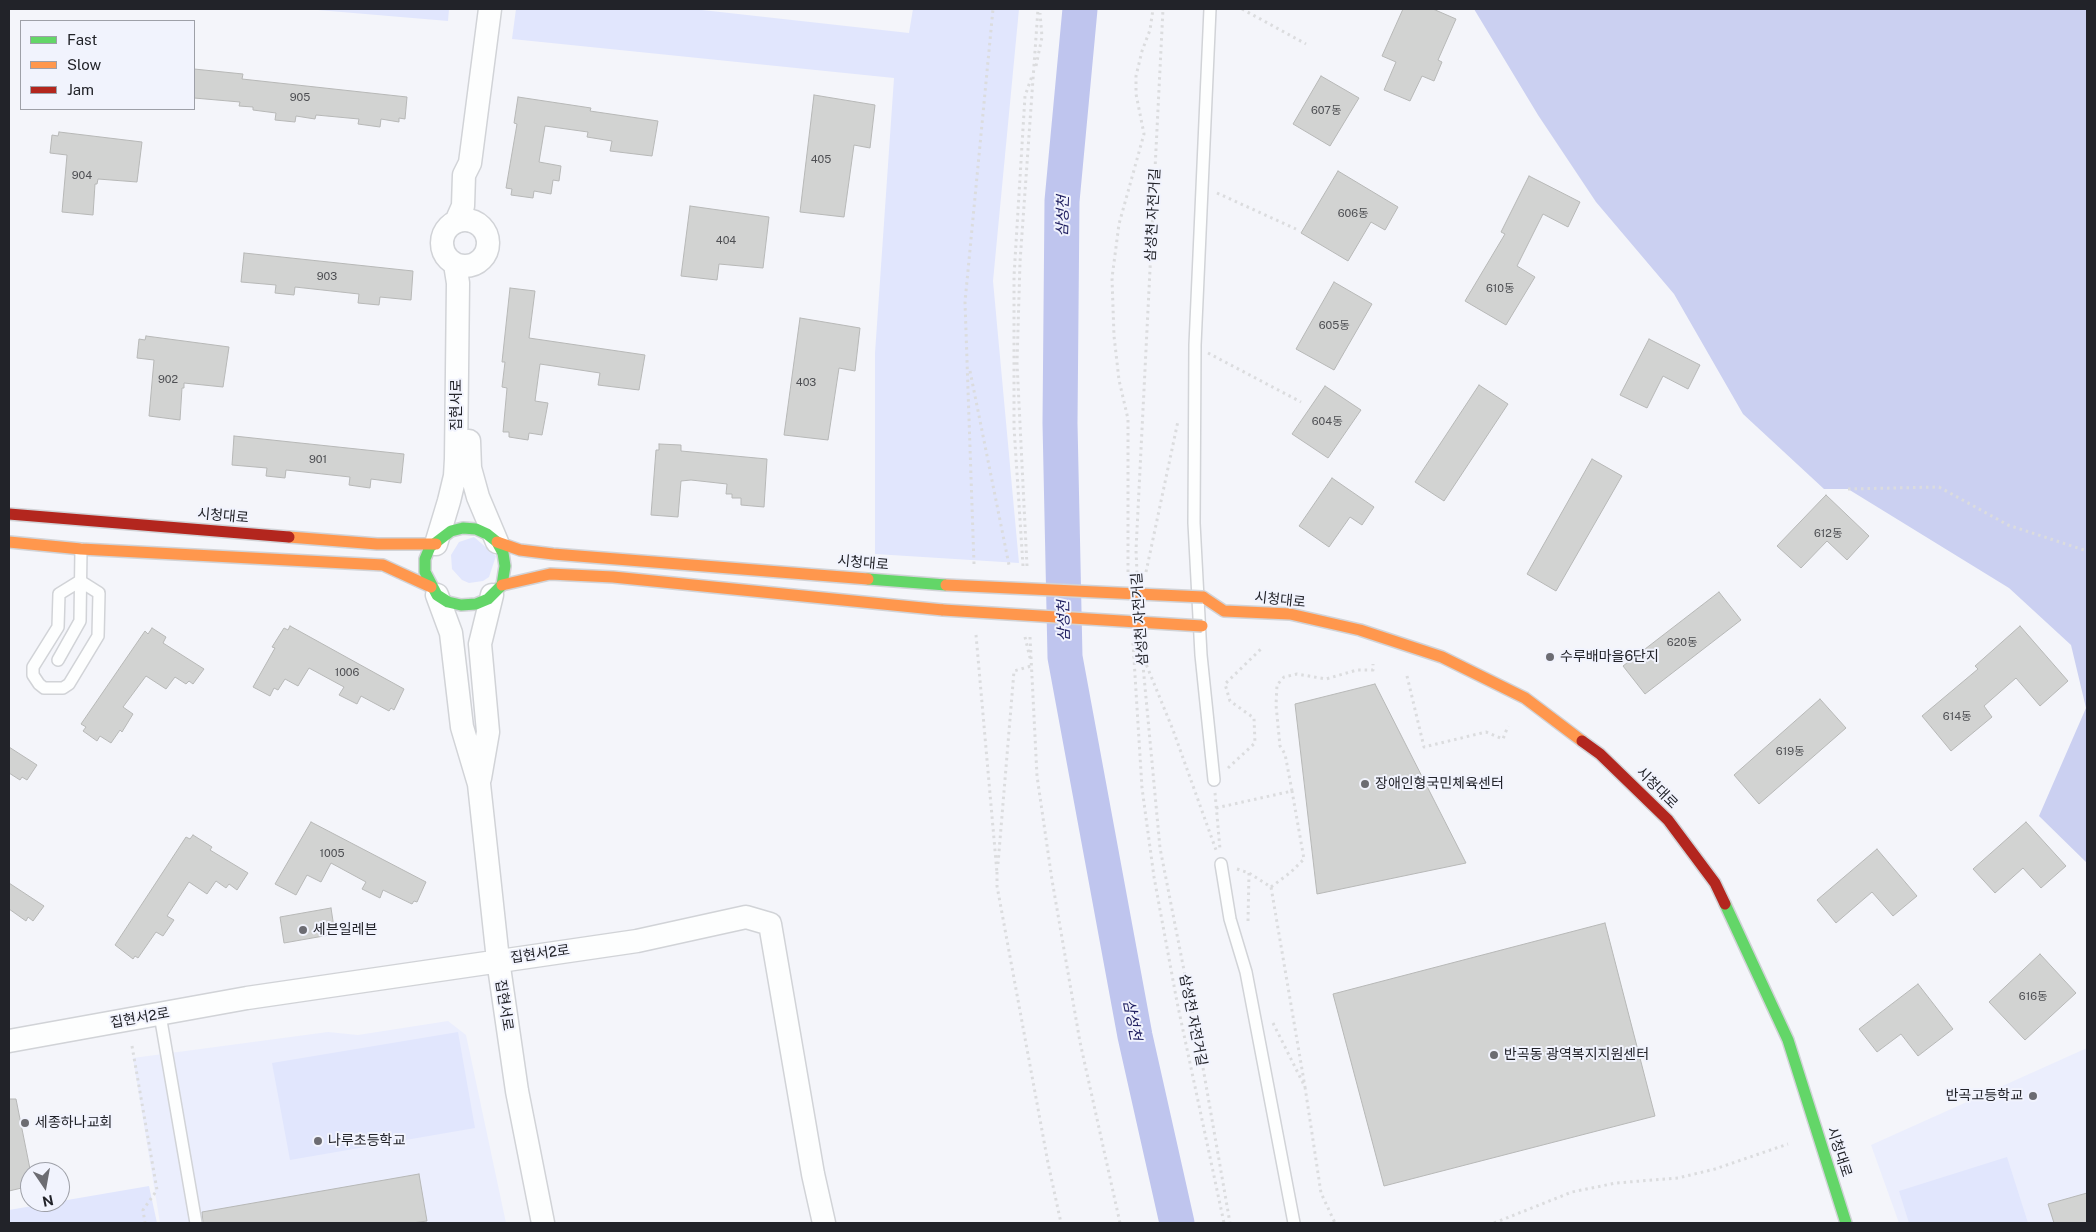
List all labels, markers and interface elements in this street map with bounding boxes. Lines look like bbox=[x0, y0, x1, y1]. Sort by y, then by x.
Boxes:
legend bbox=[20, 20, 195, 110]
text: Fast bbox=[67, 31, 97, 48]
text: Slow bbox=[67, 56, 101, 73]
text: Jam bbox=[67, 81, 94, 98]
house number: 905 bbox=[290, 91, 310, 105]
house number: 607동 bbox=[1311, 104, 1341, 118]
house number: 405 bbox=[811, 153, 831, 167]
street label: 삼성천 자전거길 bbox=[1142, 168, 1164, 262]
house number: 904 bbox=[72, 169, 92, 183]
water label: 삼성천 bbox=[1053, 195, 1073, 237]
house number: 606동 bbox=[1338, 207, 1368, 221]
house number: 404 bbox=[716, 234, 736, 248]
house number: 903 bbox=[317, 270, 337, 284]
house number: 610동 bbox=[1486, 282, 1514, 296]
house number: 605동 bbox=[1319, 319, 1349, 333]
house number: 902 bbox=[158, 373, 178, 387]
house number: 403 bbox=[796, 376, 816, 390]
street label: 집현서로 bbox=[449, 379, 465, 431]
house number: 604동 bbox=[1312, 415, 1342, 429]
house number: 901 bbox=[309, 453, 327, 467]
street label: 시청대로 bbox=[197, 505, 249, 527]
house number: 612동 bbox=[1814, 527, 1842, 541]
street label: 시청대로 bbox=[837, 552, 889, 574]
street label: 삼성천 자전거길 bbox=[1128, 572, 1152, 666]
street label: 시청대로 bbox=[1254, 589, 1306, 611]
water label: 삼성천 bbox=[1055, 600, 1073, 642]
house number: 620동 bbox=[1667, 636, 1697, 650]
place label: 수루배마을6단지 bbox=[1560, 649, 1659, 665]
marker: 수루배마을6단지 bbox=[1544, 651, 1556, 663]
house number: 1006 bbox=[335, 666, 359, 680]
house number: 614동 bbox=[1943, 710, 1971, 724]
house number: 619동 bbox=[1776, 745, 1804, 759]
street label: 시청대로 bbox=[1633, 764, 1681, 812]
place label: 장애인형국민체육센터 bbox=[1375, 776, 1504, 792]
marker: 장애인형국민체육센터 bbox=[1359, 778, 1371, 790]
house number: 1005 bbox=[320, 847, 344, 861]
place label: 세븐일레븐 bbox=[313, 922, 377, 938]
marker: 세븐일레븐 bbox=[297, 924, 309, 936]
street label: 집현서2로 bbox=[509, 942, 571, 966]
street label: 삼성천 자전거길 bbox=[1176, 972, 1210, 1068]
street label: 집현서로 bbox=[492, 978, 516, 1032]
house number: 616동 bbox=[2019, 990, 2047, 1004]
water label: 삼성천 bbox=[1119, 998, 1145, 1042]
street label: 집현서2로 bbox=[109, 1005, 171, 1031]
place label: 반곡동 광역복지지원센터 bbox=[1504, 1047, 1649, 1063]
marker: 반곡동 광역복지지원센터 bbox=[1488, 1049, 1500, 1061]
place label: 반곡고등학교 bbox=[1946, 1088, 2023, 1104]
marker: 반곡고등학교 bbox=[2027, 1090, 2039, 1102]
place label: 세종하나교회 bbox=[35, 1115, 112, 1131]
marker: 세종하나교회 bbox=[19, 1117, 31, 1129]
street label: 시청대로 bbox=[1823, 1125, 1855, 1179]
place label: 나루초등학교 bbox=[328, 1133, 405, 1149]
marker: 나루초등학교 bbox=[312, 1135, 324, 1147]
north arrow bbox=[20, 1162, 70, 1212]
text: N bbox=[41, 1192, 55, 1210]

